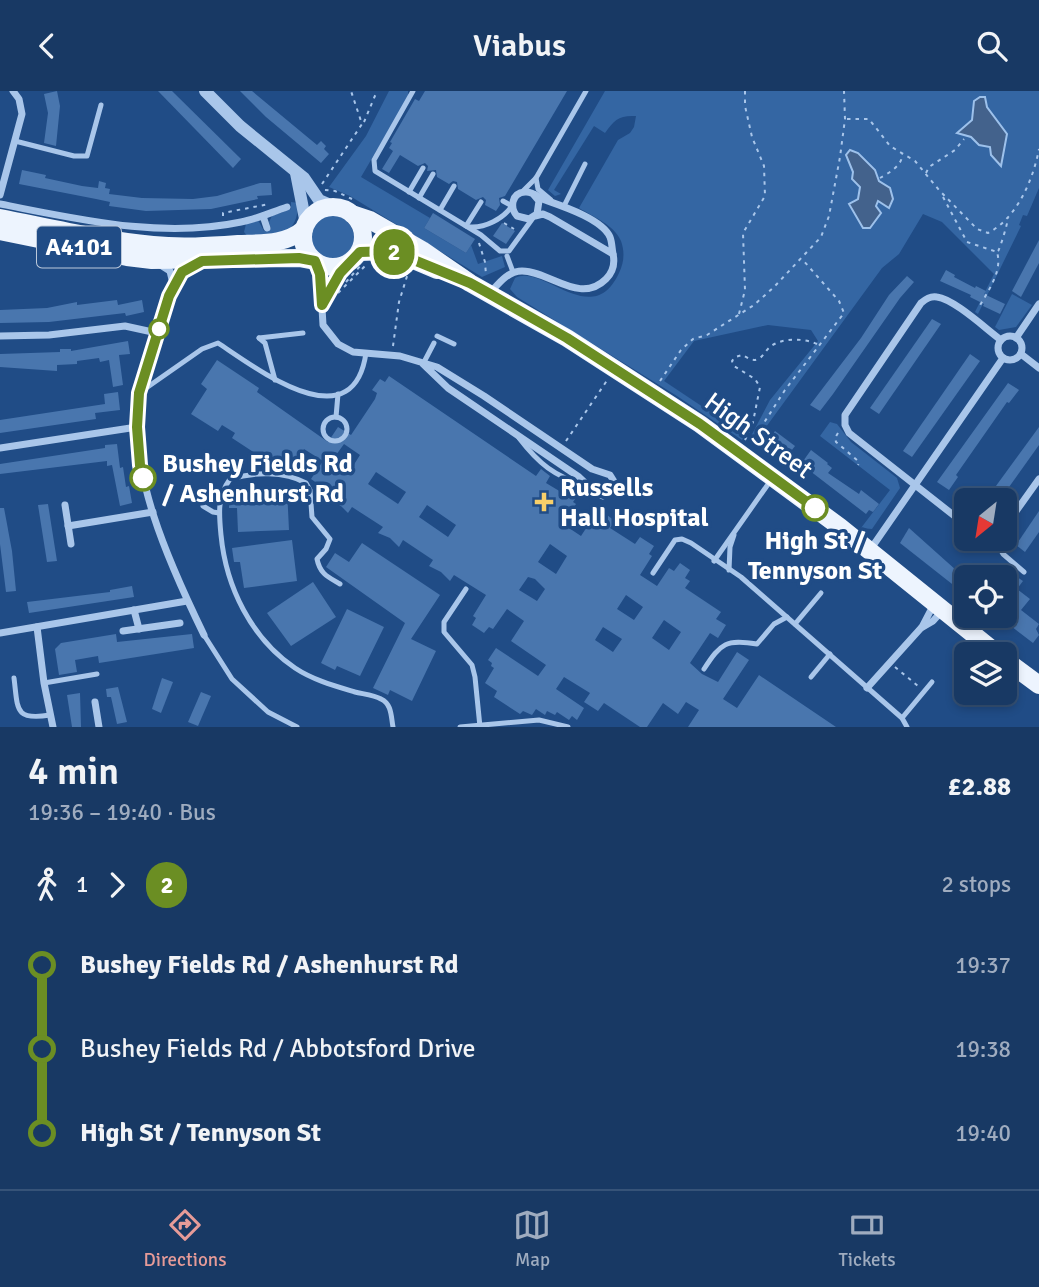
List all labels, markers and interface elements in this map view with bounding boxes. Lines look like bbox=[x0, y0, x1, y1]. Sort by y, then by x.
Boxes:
text: Viabus bbox=[473, 26, 566, 65]
icon: back bbox=[28, 27, 66, 65]
icon: search bbox=[973, 27, 1011, 65]
road number: A4101 bbox=[37, 227, 121, 267]
line badge: 2 bbox=[371, 229, 417, 275]
text: 2 bbox=[388, 237, 400, 267]
unlabelled marker bbox=[149, 319, 169, 339]
street label: High Street bbox=[698, 386, 819, 486]
place label: Bushey Fields Rd / Ashenhurst Rd bbox=[162, 448, 353, 510]
marker: Bushey Fields Rd / Ashenhurst Rd bbox=[130, 465, 156, 491]
place label: Russells Hall Hospital bbox=[560, 472, 709, 534]
north arrow bbox=[954, 488, 1017, 551]
map controls bbox=[954, 488, 1017, 705]
marker: Russells Hall Hospital bbox=[534, 492, 554, 512]
marker: High St / Tennyson St bbox=[802, 495, 828, 521]
place label: High St / Tennyson St bbox=[748, 525, 882, 587]
button: locate bbox=[954, 565, 1017, 628]
button: layers bbox=[954, 642, 1017, 705]
text: 4 min bbox=[28, 748, 119, 795]
text: £2.88 bbox=[947, 771, 1011, 803]
text: 19:36 – 19:40 · Bus bbox=[28, 798, 216, 827]
icon: walk bbox=[28, 866, 66, 904]
icon: forward bbox=[98, 866, 136, 904]
text: 1 bbox=[76, 870, 88, 899]
text: 2 bbox=[160, 870, 173, 900]
text: 2 stops bbox=[941, 870, 1011, 899]
text: Bushey Fields Rd / Ashenhurst Rd bbox=[80, 949, 459, 981]
text: 19:37 bbox=[955, 951, 1011, 980]
text: Bushey Fields Rd / Abbotsford Drive bbox=[80, 1033, 476, 1065]
text: 19:38 bbox=[955, 1035, 1011, 1064]
text: High St / Tennyson St bbox=[80, 1117, 321, 1149]
text: 19:40 bbox=[955, 1119, 1011, 1148]
tab: Directions bbox=[143, 1206, 227, 1272]
tab: Map bbox=[513, 1206, 551, 1272]
tab: Tickets bbox=[838, 1206, 896, 1272]

